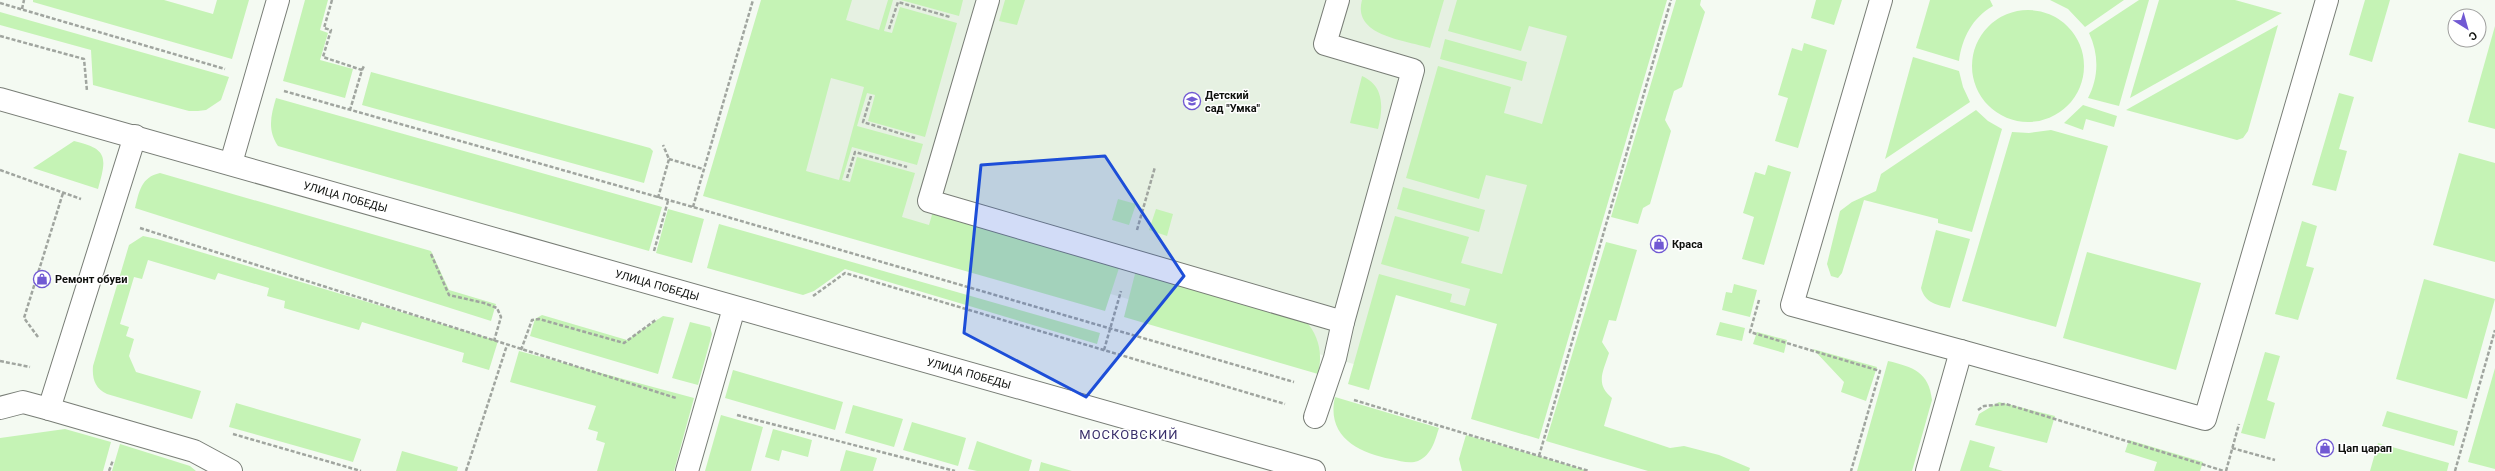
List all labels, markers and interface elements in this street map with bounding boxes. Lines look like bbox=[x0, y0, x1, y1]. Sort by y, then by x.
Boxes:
north arrow bbox=[2447, 8, 2487, 48]
text: С bbox=[2466, 28, 2480, 43]
place label: Детский сад "Умка" bbox=[1205, 89, 1261, 115]
school or university icon: Детский сад "Умка" bbox=[1182, 91, 1202, 111]
street label: УЛИЦА ПОБЕДЫ bbox=[302, 179, 389, 215]
shop icon: Краса bbox=[1649, 234, 1669, 254]
place label: Краса bbox=[1672, 238, 1703, 251]
street label: УЛИЦА ПОБЕДЫ bbox=[614, 267, 701, 304]
shop icon: Ремонт обуви bbox=[32, 269, 52, 289]
place label: Ремонт обуви bbox=[55, 273, 128, 286]
street label: УЛИЦА ПОБЕДЫ bbox=[925, 356, 1012, 392]
district label: МОСКОВСКИЙ bbox=[1079, 427, 1179, 442]
shop icon: Цап царап bbox=[2315, 438, 2335, 458]
place label: Цап царап bbox=[2338, 442, 2392, 455]

